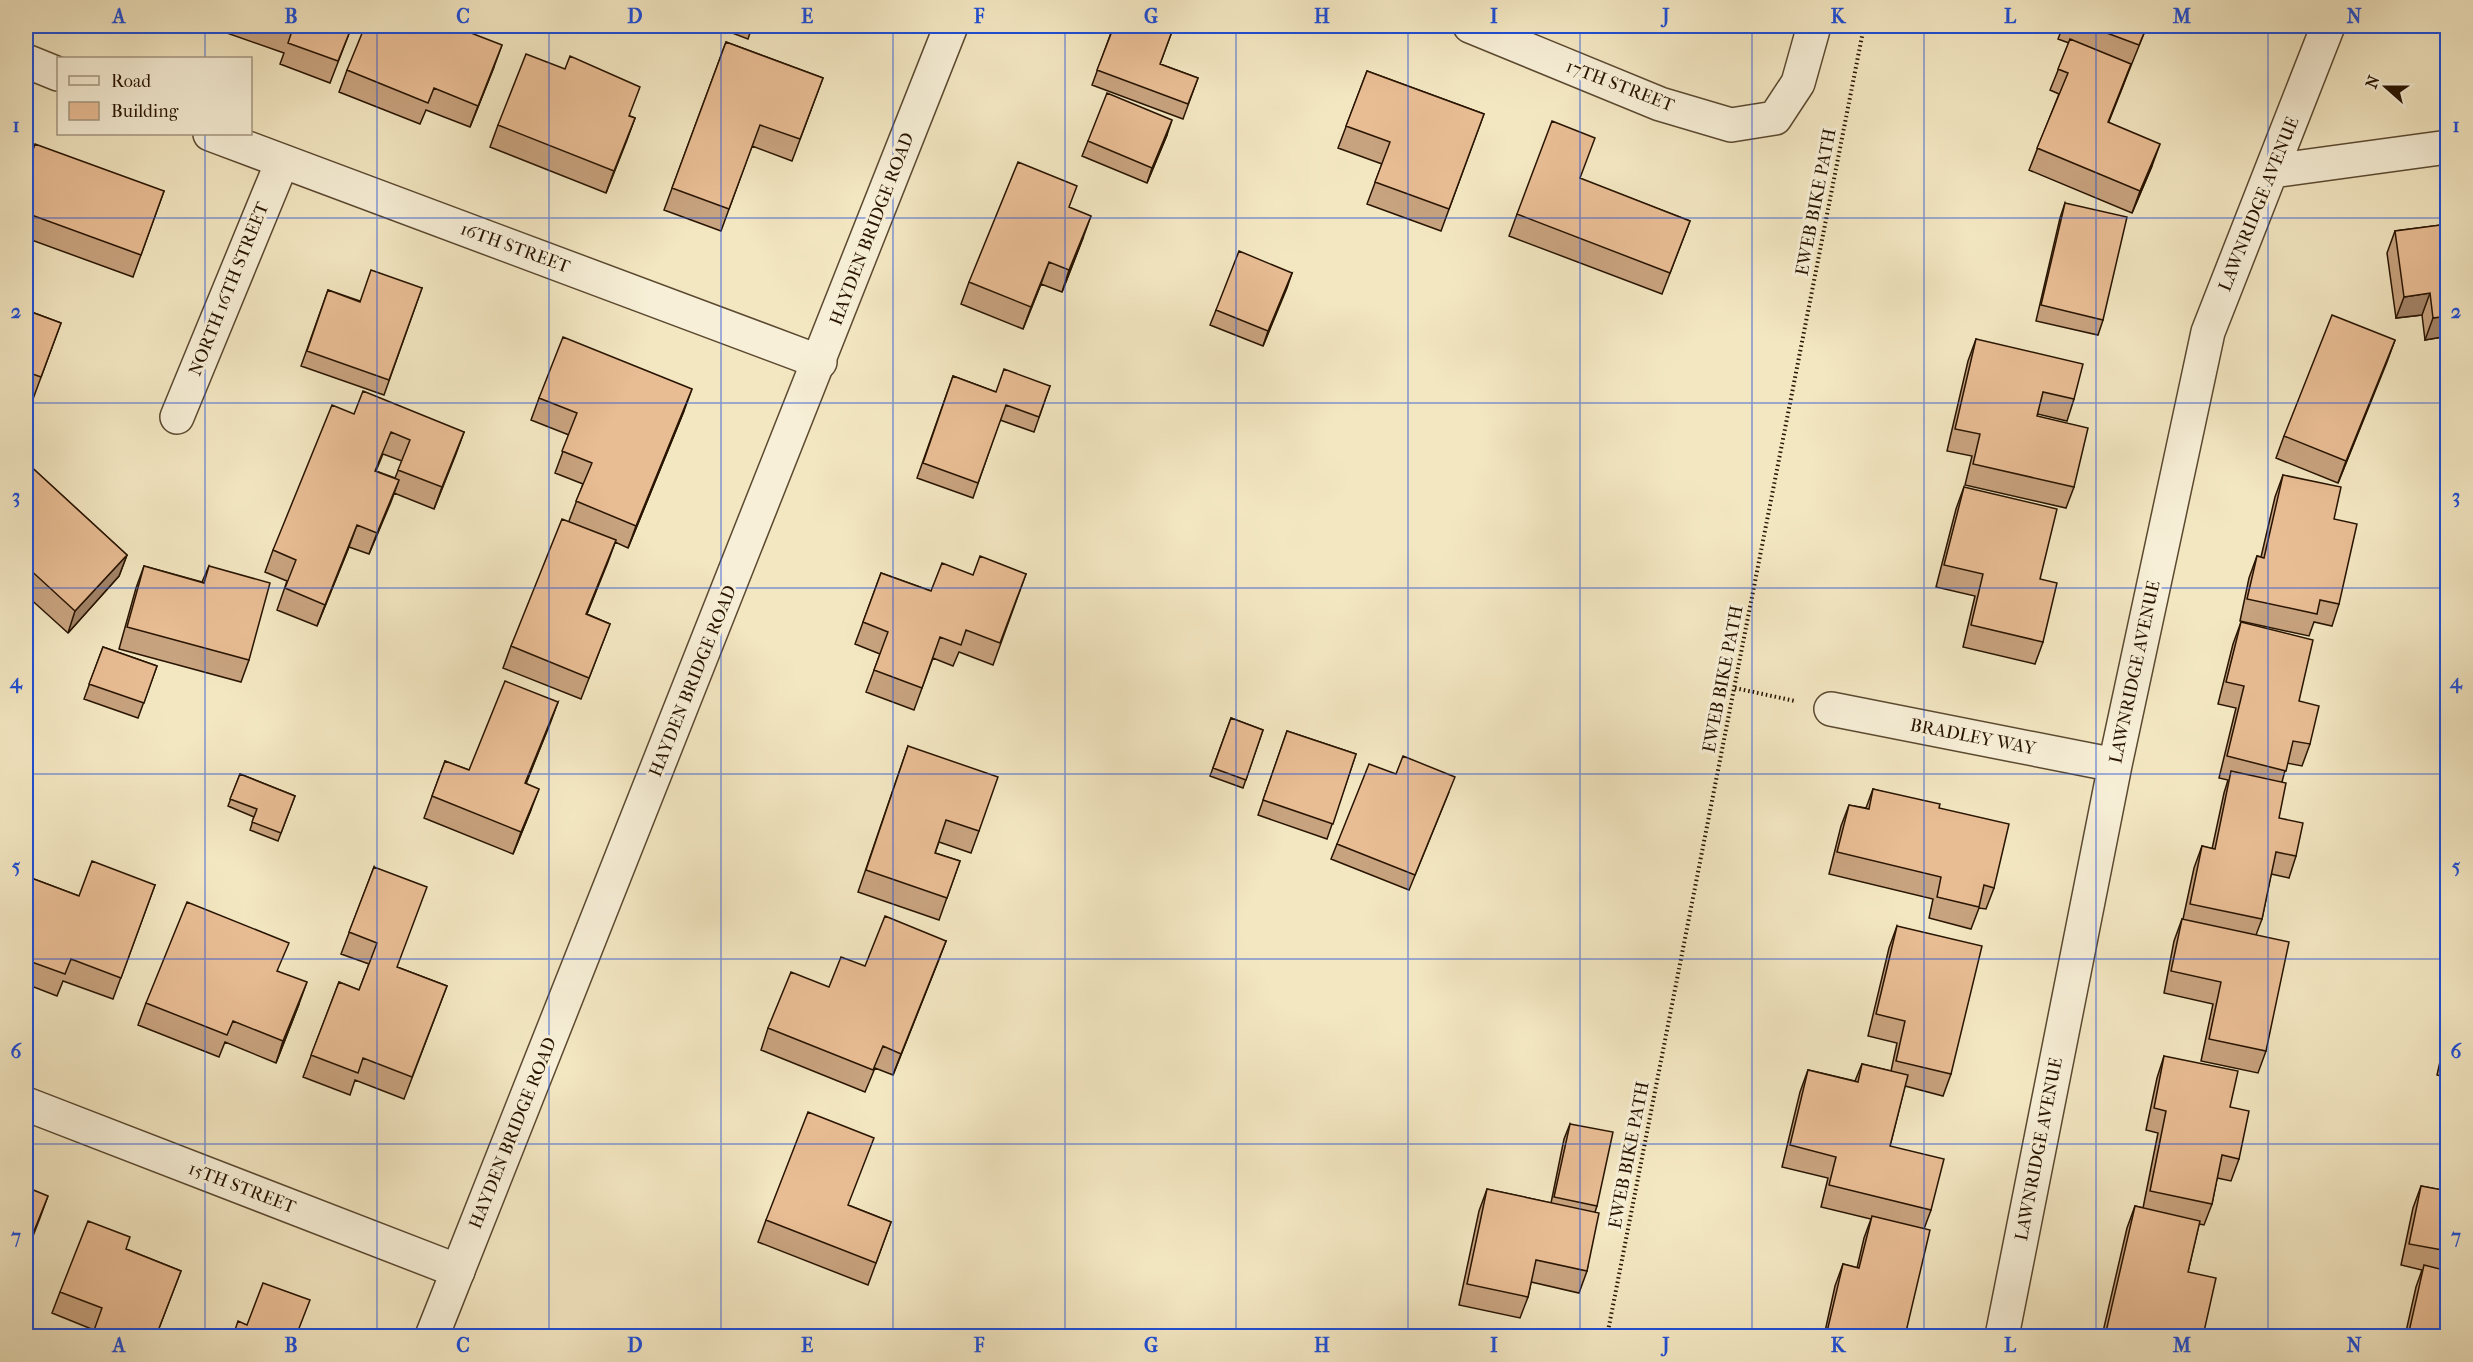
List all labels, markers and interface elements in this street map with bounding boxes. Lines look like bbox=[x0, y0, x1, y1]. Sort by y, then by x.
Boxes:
text: A bbox=[111, 5, 127, 28]
text: B bbox=[284, 5, 298, 28]
text: C bbox=[456, 5, 470, 28]
text: D bbox=[627, 5, 643, 28]
text: E bbox=[801, 5, 813, 28]
text: F bbox=[973, 5, 985, 28]
text: G bbox=[1144, 5, 1158, 28]
text: H bbox=[1314, 5, 1330, 28]
text: I bbox=[1490, 5, 1498, 28]
text: J bbox=[1660, 5, 1670, 28]
text: K bbox=[1831, 5, 1847, 28]
text: L bbox=[2004, 5, 2017, 28]
text: M bbox=[2172, 5, 2192, 28]
text: N bbox=[2346, 5, 2362, 28]
street label: 17TH STREET bbox=[1563, 56, 1678, 117]
legend bbox=[57, 57, 252, 135]
north arrow bbox=[2356, 57, 2416, 117]
text: Road bbox=[111, 71, 151, 92]
text: N bbox=[2361, 72, 2384, 91]
text: Building bbox=[111, 101, 179, 122]
text: 1 bbox=[12, 114, 20, 137]
street label: LAWNRIDGE AVENUE bbox=[2214, 114, 2304, 294]
text: 1 bbox=[2452, 114, 2460, 137]
street label: EWEB BIKE PATH bbox=[1791, 127, 1841, 277]
street label: HAYDEN BRIDGE ROAD bbox=[826, 130, 918, 328]
street label: NORTH 16TH STREET bbox=[185, 198, 274, 379]
street label: 16TH STREET bbox=[457, 218, 573, 278]
text: 2 bbox=[11, 300, 21, 323]
text: 2 bbox=[2451, 300, 2461, 323]
text: 3 bbox=[12, 485, 20, 508]
text: 3 bbox=[2452, 485, 2460, 508]
street label: LAWNRIDGE AVENUE bbox=[2105, 579, 2165, 765]
street label: HAYDEN BRIDGE ROAD bbox=[645, 582, 741, 780]
street label: EWEB BIKE PATH bbox=[1698, 604, 1748, 754]
text: 4 bbox=[9, 670, 23, 694]
text: 4 bbox=[2449, 670, 2463, 694]
street label: BRADLEY WAY bbox=[1908, 715, 2038, 760]
text: 5 bbox=[12, 855, 21, 878]
text: 5 bbox=[2452, 855, 2461, 878]
street label: HAYDEN BRIDGE ROAD bbox=[465, 1034, 561, 1232]
text: 6 bbox=[11, 1040, 23, 1063]
text: 6 bbox=[2451, 1040, 2463, 1063]
street label: LAWNRIDGE AVENUE bbox=[2011, 1056, 2067, 1242]
street label: EWEB BIKE PATH bbox=[1604, 1080, 1654, 1230]
street label: 15TH STREET bbox=[186, 1158, 299, 1218]
text: 7 bbox=[10, 1225, 21, 1248]
text: 7 bbox=[2450, 1225, 2461, 1248]
text: A bbox=[111, 1334, 127, 1357]
text: B bbox=[284, 1334, 298, 1357]
text: C bbox=[456, 1334, 470, 1357]
text: D bbox=[627, 1334, 643, 1357]
text: E bbox=[801, 1334, 813, 1357]
text: F bbox=[973, 1334, 985, 1357]
text: G bbox=[1144, 1334, 1158, 1357]
text: H bbox=[1314, 1334, 1330, 1357]
text: I bbox=[1490, 1334, 1498, 1357]
text: J bbox=[1660, 1334, 1670, 1357]
text: K bbox=[1831, 1334, 1847, 1357]
text: L bbox=[2004, 1334, 2017, 1357]
text: M bbox=[2172, 1334, 2192, 1357]
text: N bbox=[2346, 1334, 2362, 1357]

